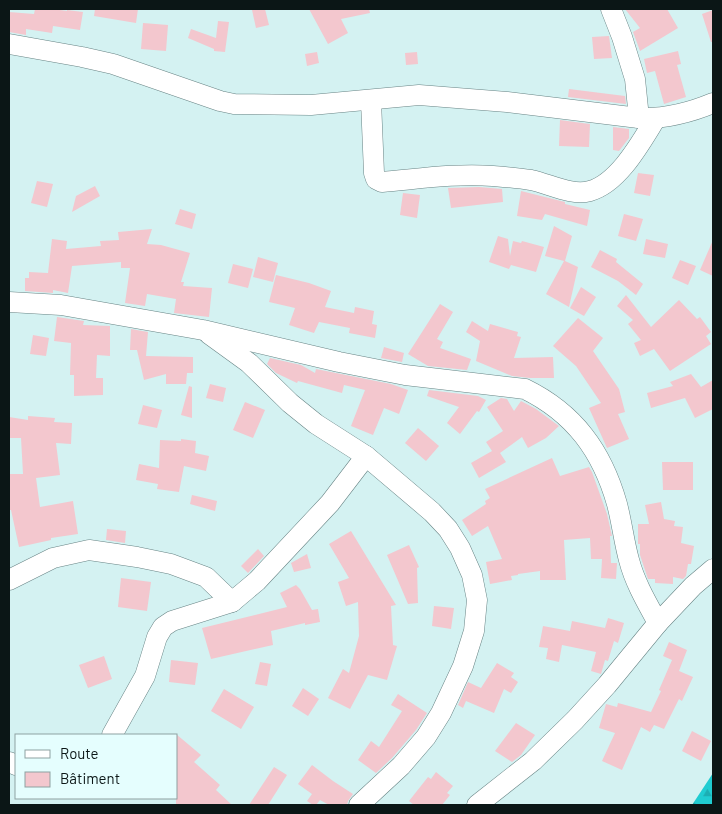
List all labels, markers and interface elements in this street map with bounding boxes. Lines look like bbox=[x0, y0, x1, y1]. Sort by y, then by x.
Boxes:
legend bbox=[15, 734, 178, 799]
text: Route bbox=[60, 744, 99, 762]
text: Bâtiment bbox=[60, 769, 120, 787]

